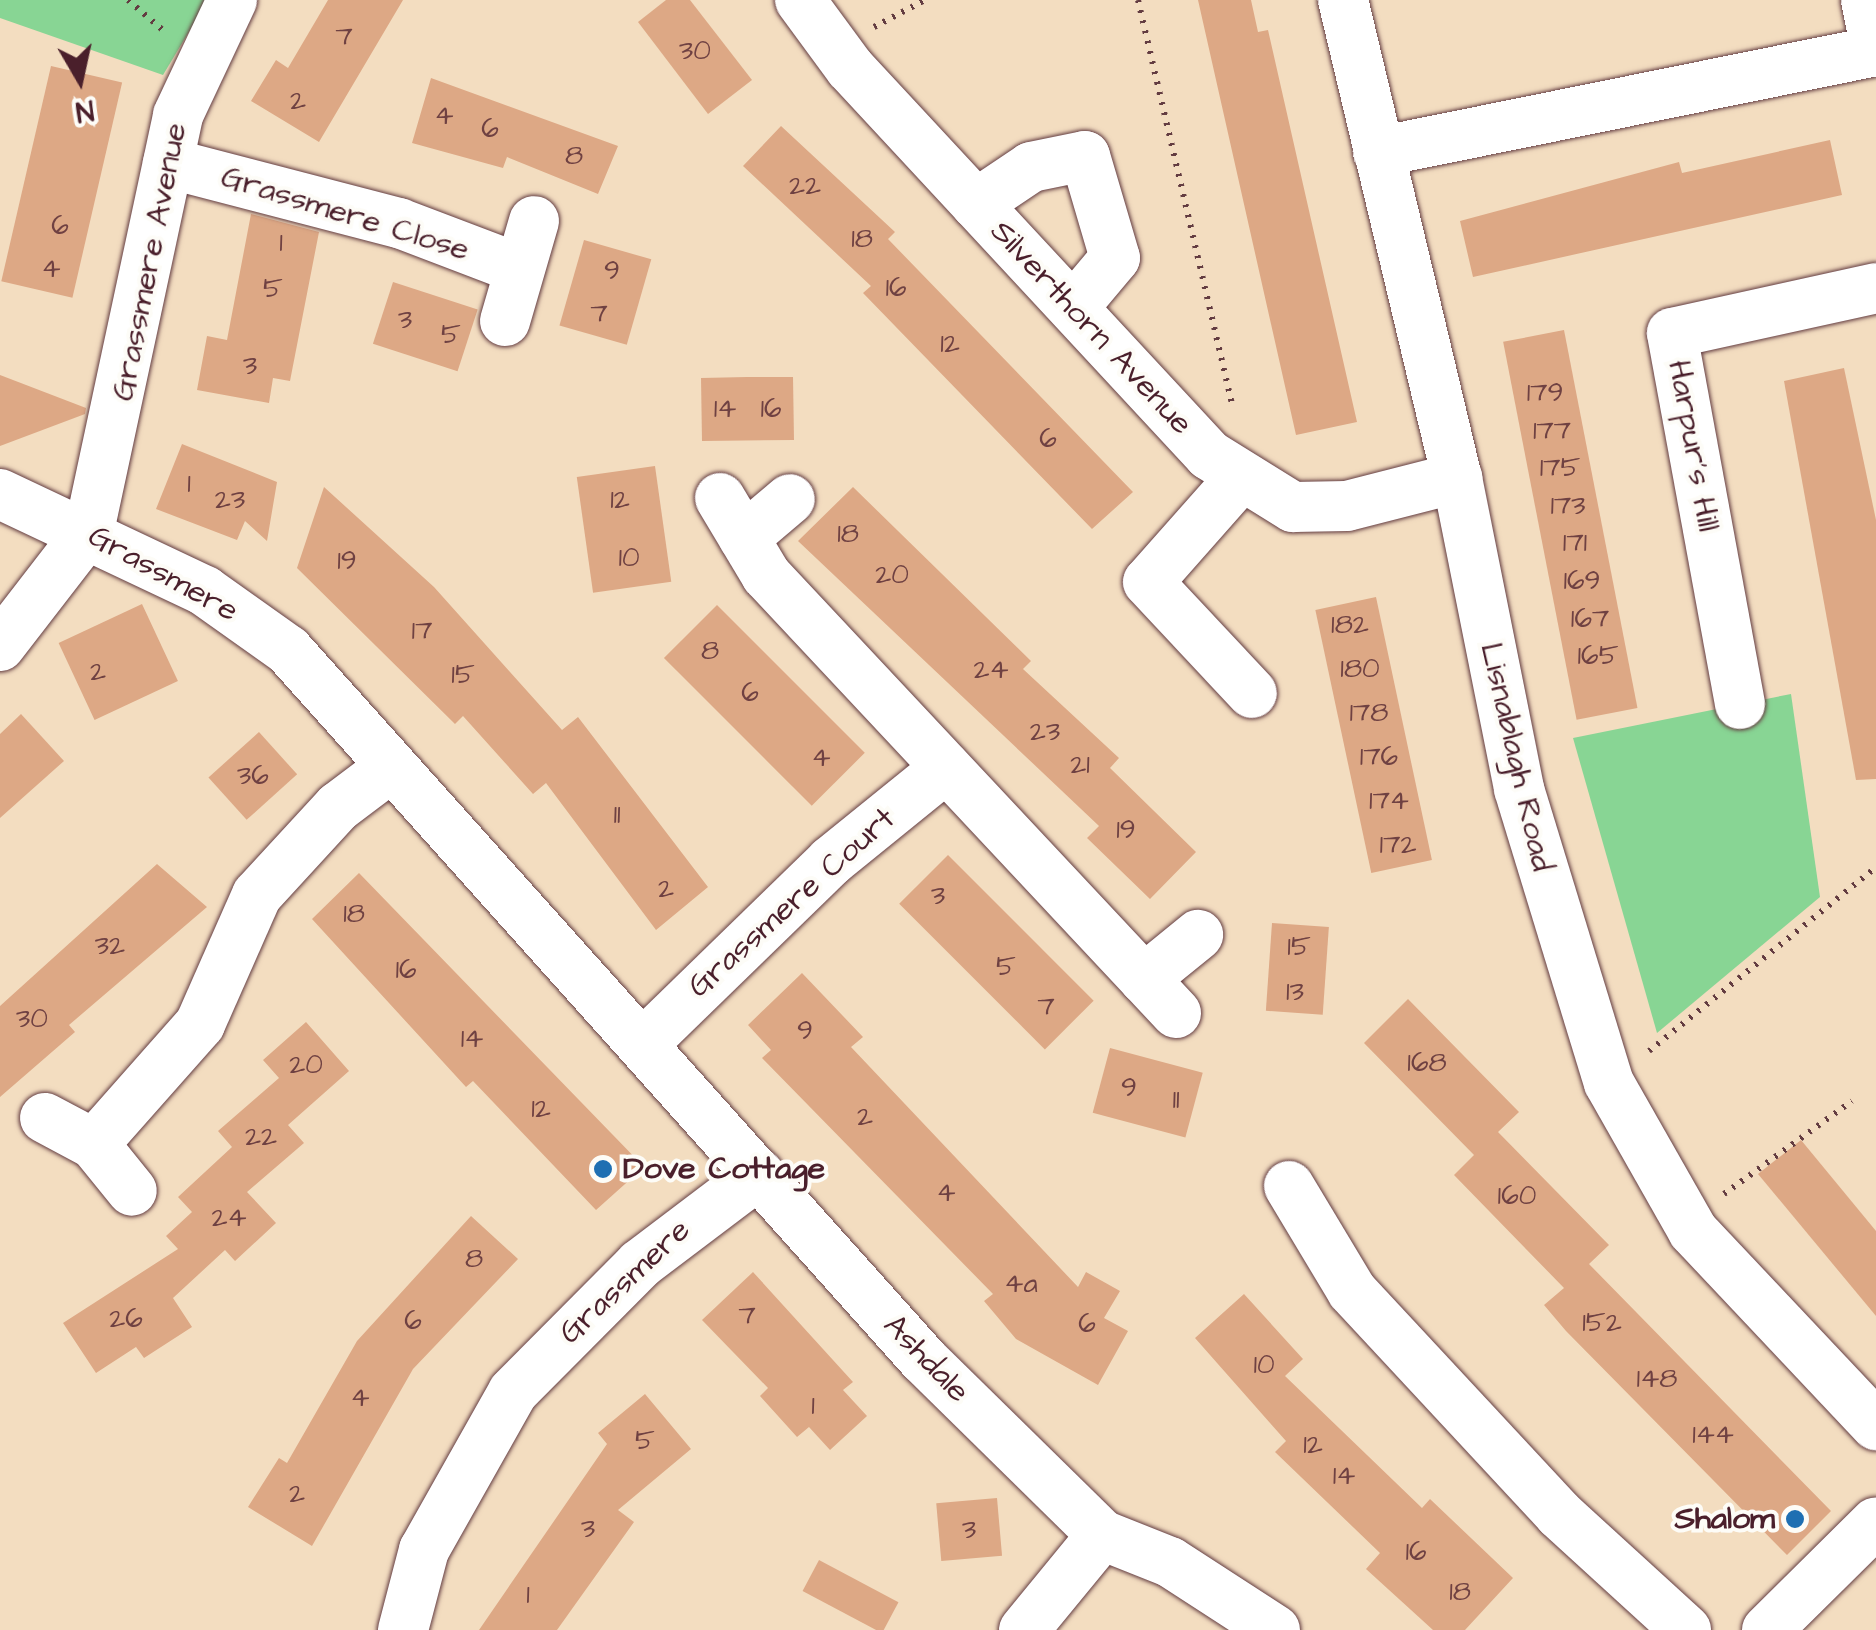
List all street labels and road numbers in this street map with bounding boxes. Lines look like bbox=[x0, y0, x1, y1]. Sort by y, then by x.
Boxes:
street label: Grassmere Avenue bbox=[104, 120, 196, 404]
street label: Grassmere Close bbox=[216, 158, 474, 270]
street label: Silverthorn Avenue bbox=[982, 213, 1200, 443]
street label: Harpur's Hill bbox=[1659, 357, 1727, 535]
street label: Grassmere bbox=[81, 517, 245, 631]
street label: Lisnablagh Road bbox=[1471, 639, 1561, 875]
street label: Grassmere Court bbox=[680, 800, 904, 1006]
street label: Grassmere bbox=[551, 1212, 699, 1352]
street label: Ashdale bbox=[875, 1307, 977, 1411]

